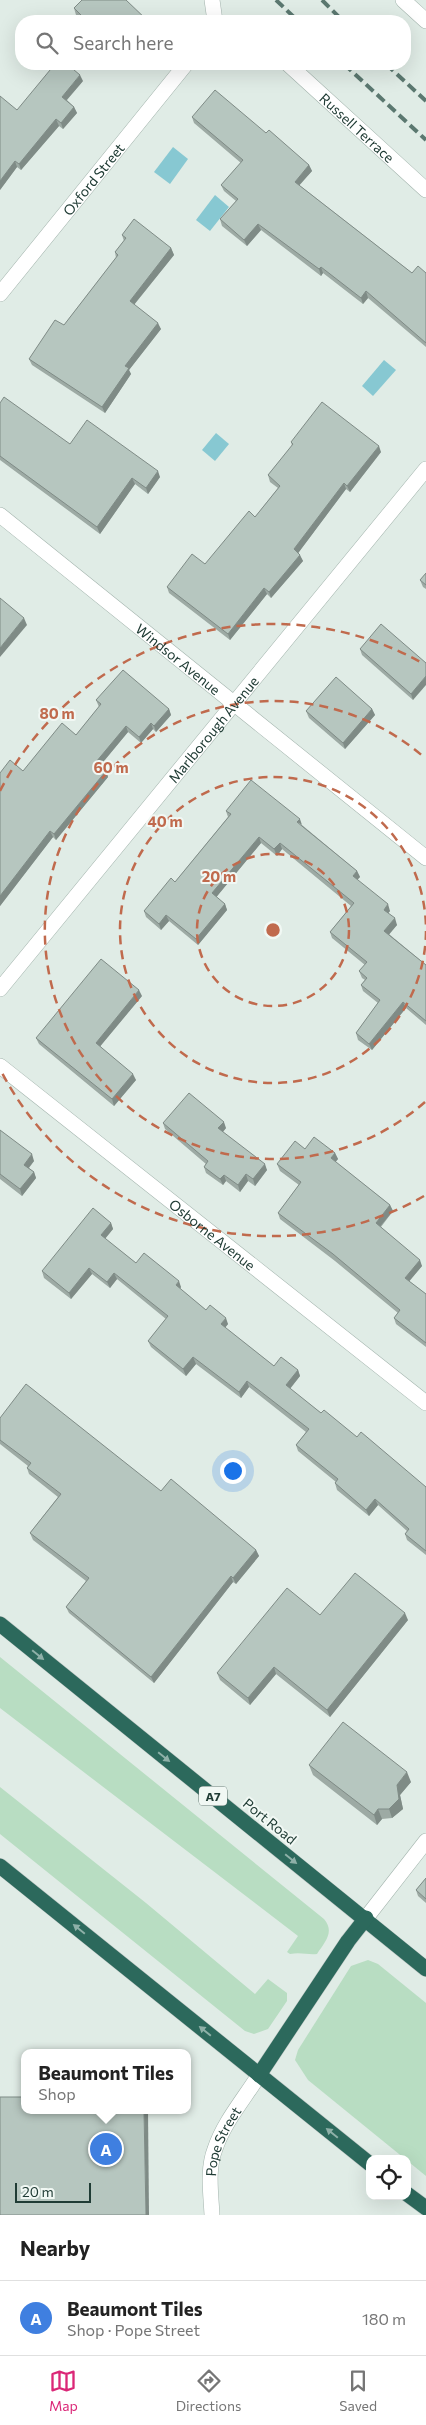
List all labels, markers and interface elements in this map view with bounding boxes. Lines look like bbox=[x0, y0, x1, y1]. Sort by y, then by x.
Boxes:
search box bbox=[15, 15, 411, 70]
icon: search bbox=[33, 29, 61, 57]
text: Search here bbox=[73, 31, 173, 54]
street label: Russell Terrace bbox=[317, 89, 398, 166]
street label: Oxford Street bbox=[59, 139, 128, 219]
street label: Windsor Avenue bbox=[133, 619, 224, 698]
street label: Marlborough Avenue bbox=[164, 672, 262, 786]
text: 80 m bbox=[39, 704, 75, 722]
text: 60 m bbox=[93, 758, 129, 776]
text: 40 m bbox=[147, 812, 183, 830]
text: 20 m bbox=[202, 867, 236, 885]
centre of rings bbox=[264, 921, 282, 939]
street label: Osborne Avenue bbox=[166, 1195, 259, 1273]
your location bbox=[220, 1458, 246, 1484]
one-way arrow bbox=[31, 1649, 44, 1660]
one-way arrow bbox=[158, 1751, 171, 1762]
road number: A7 bbox=[199, 1786, 227, 1805]
street label: Port Road bbox=[240, 1794, 300, 1848]
one-way arrow bbox=[284, 1854, 297, 1865]
one-way arrow bbox=[72, 1924, 85, 1935]
one-way arrow bbox=[199, 2026, 212, 2037]
popup bbox=[21, 2049, 191, 2114]
text: Beaumont Tiles bbox=[38, 2061, 174, 2084]
text: Shop bbox=[38, 2084, 76, 2103]
street label: Pope Street bbox=[202, 2103, 244, 2177]
one-way arrow bbox=[326, 2128, 339, 2139]
pin: A bbox=[90, 2130, 122, 2168]
map controls bbox=[366, 2155, 411, 2200]
button: locate bbox=[366, 2155, 411, 2200]
scale bar bbox=[15, 2180, 91, 2203]
text: 20 m bbox=[22, 2183, 54, 2200]
text: Nearby bbox=[20, 2235, 90, 2260]
text: Beaumont Tiles bbox=[67, 2297, 203, 2320]
text: A bbox=[30, 2309, 42, 2328]
text: 180 m bbox=[362, 2309, 406, 2328]
text: Shop · Pope Street bbox=[67, 2320, 200, 2339]
tab: Map bbox=[49, 2367, 78, 2414]
tab: Directions bbox=[176, 2367, 241, 2414]
tab: Saved bbox=[339, 2367, 377, 2414]

